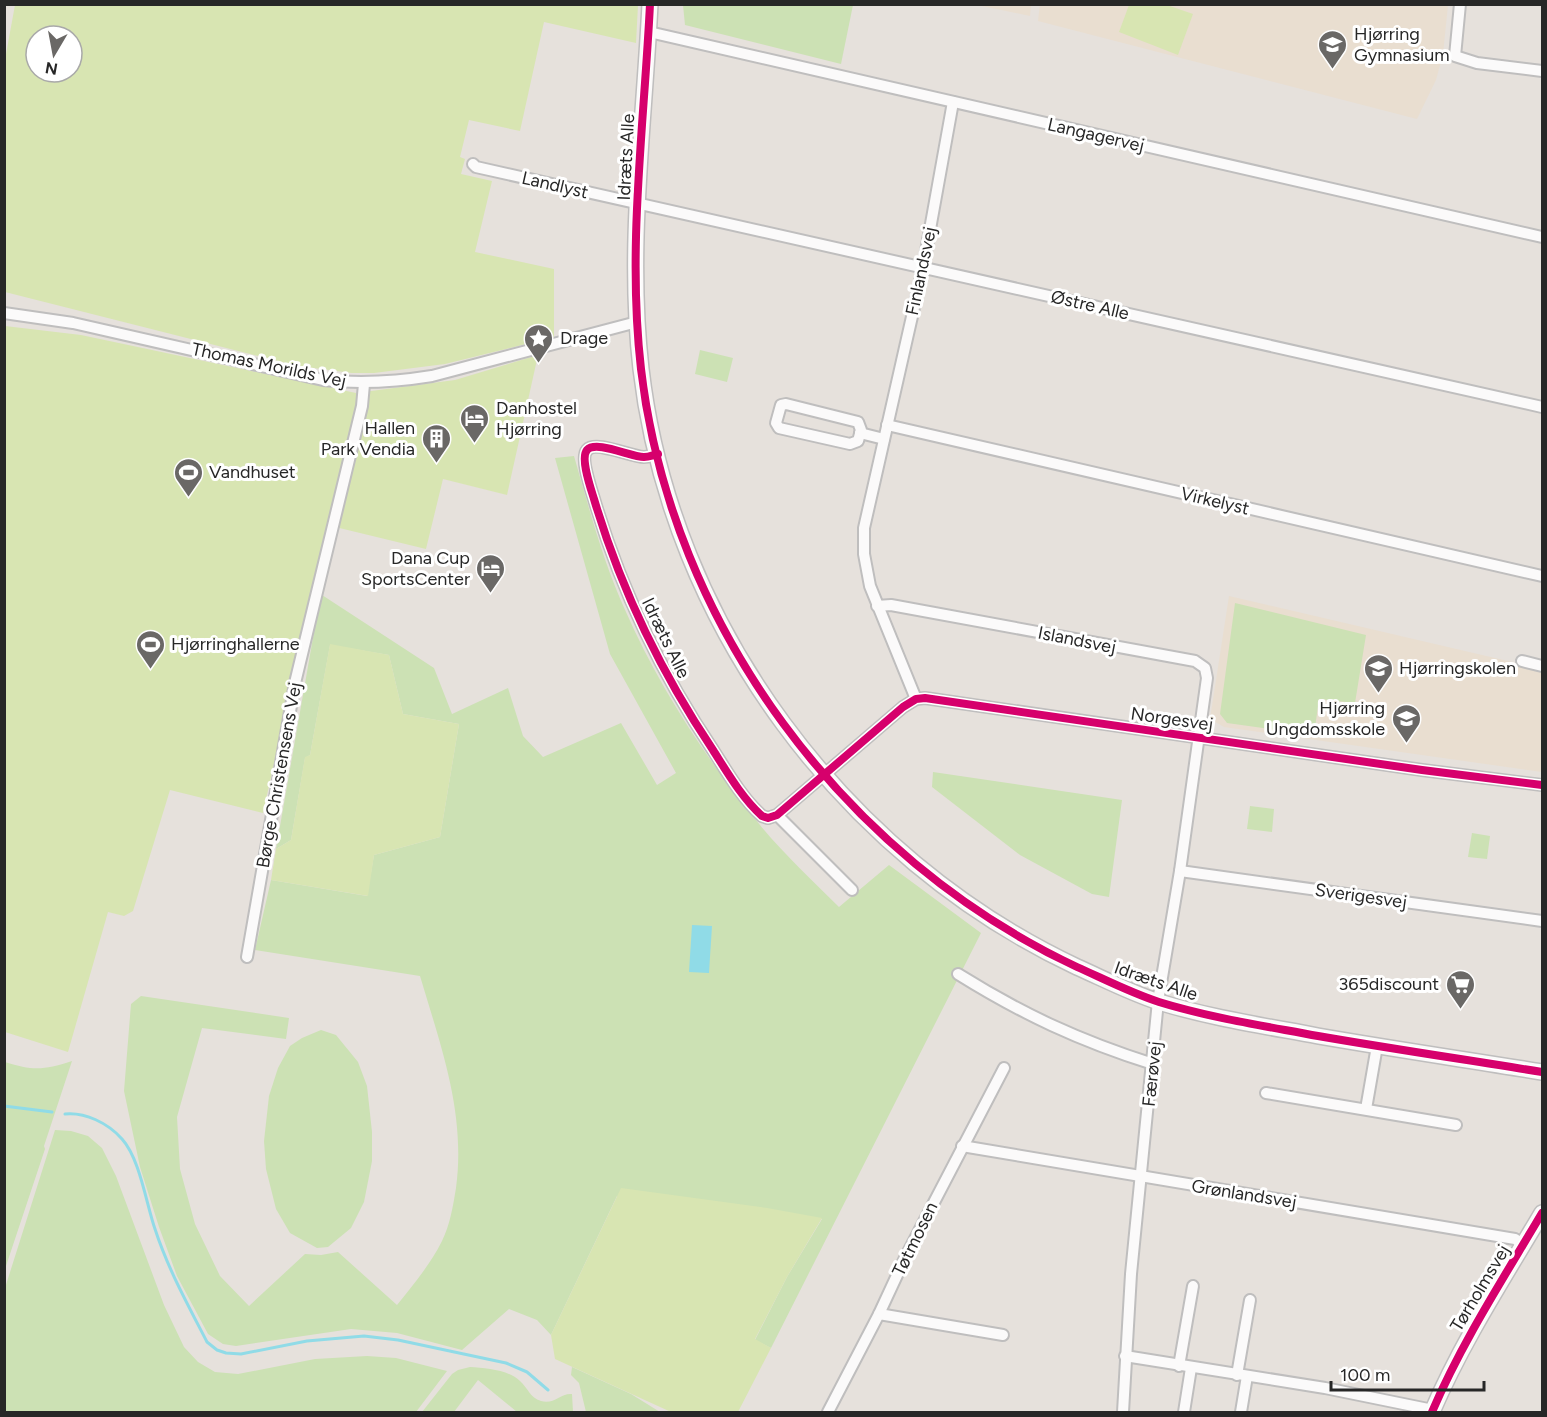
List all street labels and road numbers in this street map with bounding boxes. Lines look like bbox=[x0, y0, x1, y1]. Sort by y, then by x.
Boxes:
street label: Idræts Alle bbox=[613, 113, 639, 201]
street label: Langagervej bbox=[1045, 113, 1147, 157]
street label: Landlyst bbox=[520, 167, 591, 203]
street label: Finlandsvej bbox=[901, 225, 941, 317]
street label: Østre Alle bbox=[1049, 285, 1131, 325]
street label: Thomas Morilds Vej bbox=[190, 338, 348, 392]
street label: Virkelyst bbox=[1179, 482, 1252, 520]
street label: Idræts Alle bbox=[637, 594, 695, 682]
street label: Islandsvej bbox=[1036, 622, 1118, 658]
street label: Børge Christensens Vej bbox=[252, 680, 306, 870]
street label: Norgesvej bbox=[1129, 702, 1215, 736]
street label: Sverigesvej bbox=[1313, 879, 1409, 913]
street label: Idræts Alle bbox=[1111, 956, 1201, 1006]
street label: Færøvej bbox=[1138, 1040, 1166, 1108]
street label: Grønlandsvej bbox=[1190, 1175, 1298, 1213]
street label: Tøtmosen bbox=[888, 1198, 942, 1280]
street label: Tørholmsvej bbox=[1446, 1241, 1514, 1335]

